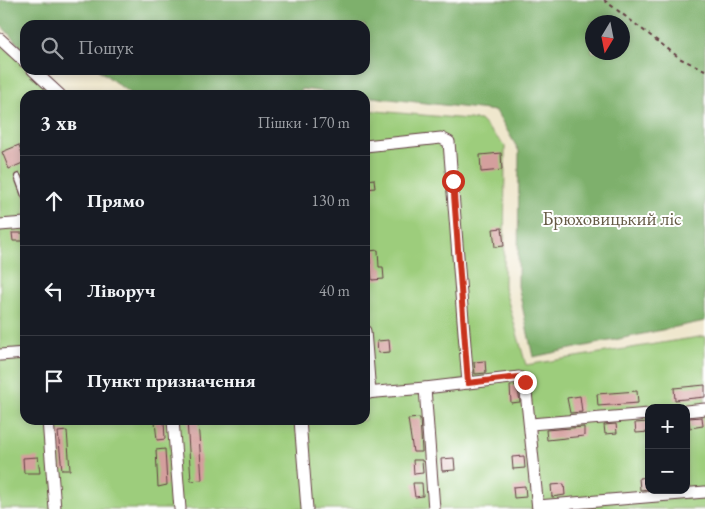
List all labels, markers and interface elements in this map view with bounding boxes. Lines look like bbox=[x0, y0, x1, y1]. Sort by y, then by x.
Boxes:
north arrow bbox=[585, 15, 630, 60]
search box bbox=[20, 20, 370, 75]
icon: search bbox=[38, 34, 66, 62]
text: Пошук bbox=[78, 35, 134, 60]
text: 3 хв bbox=[40, 109, 77, 136]
text: Пішки · 170 m bbox=[257, 112, 350, 133]
route start bbox=[442, 170, 465, 193]
icon: ahead bbox=[40, 187, 68, 215]
text: Прямо bbox=[87, 188, 145, 213]
text: 130 m bbox=[311, 190, 350, 211]
park label: Брюховицький ліс bbox=[542, 206, 682, 231]
icon: left bbox=[40, 277, 68, 305]
text: Ліворуч bbox=[87, 278, 155, 303]
text: 40 m bbox=[319, 280, 350, 301]
icon: arrive bbox=[40, 367, 68, 395]
text: Пункт призначення bbox=[87, 368, 256, 393]
route end bbox=[514, 371, 537, 394]
map controls bbox=[645, 404, 690, 494]
button: + bbox=[645, 404, 690, 449]
button: − bbox=[645, 449, 690, 494]

